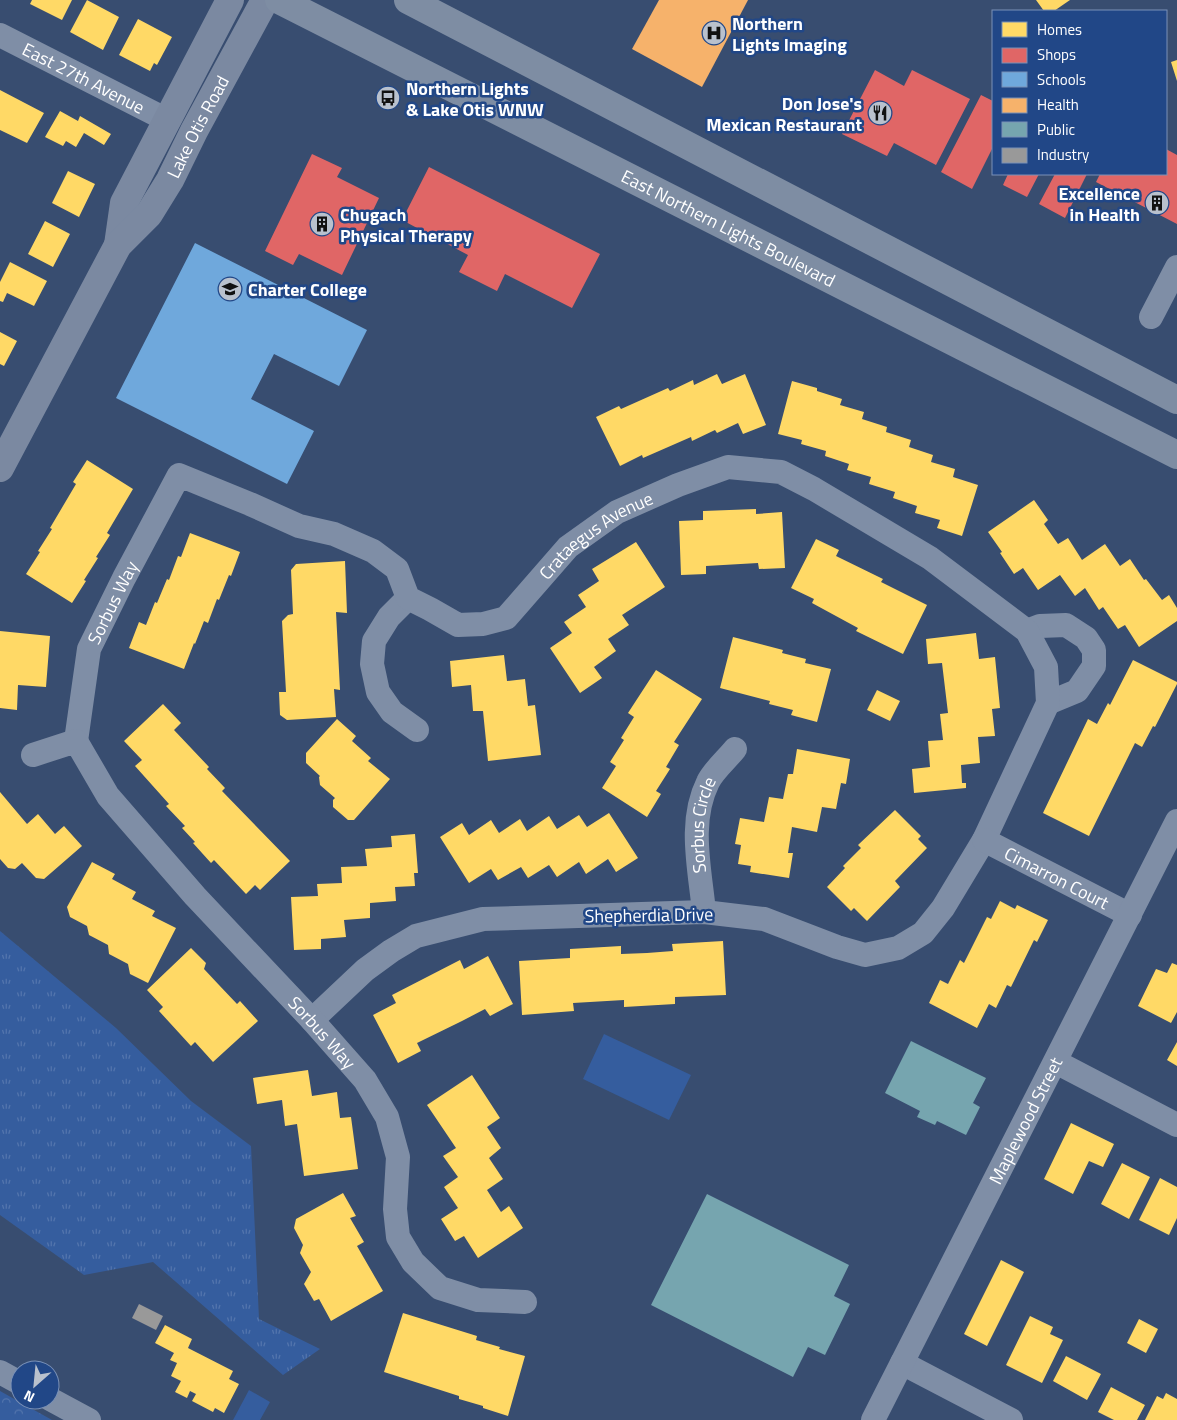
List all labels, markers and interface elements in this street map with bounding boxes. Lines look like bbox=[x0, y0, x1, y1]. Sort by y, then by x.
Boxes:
place label: Northern Lights Imaging bbox=[732, 10, 847, 58]
legend bbox=[992, 10, 1167, 175]
text: Homes bbox=[1037, 18, 1082, 41]
hospital icon: Northern Lights Imaging bbox=[701, 20, 727, 46]
street label: East 27th Avenue bbox=[18, 35, 150, 120]
text: Shops bbox=[1037, 43, 1076, 66]
text: Schools bbox=[1037, 68, 1086, 91]
street label: Lake Otis Road bbox=[159, 70, 235, 183]
place label: Northern Lights & Lake Otis WNW bbox=[406, 75, 544, 123]
bus stop icon: Northern Lights & Lake Otis WNW bbox=[375, 85, 401, 111]
place label: Don Jose's Mexican Restaurant bbox=[706, 90, 862, 138]
text: Health bbox=[1037, 93, 1079, 116]
restaurant icon: Don Jose's Mexican Restaurant bbox=[867, 100, 893, 126]
text: Public bbox=[1037, 118, 1075, 141]
text: Industry bbox=[1037, 143, 1089, 166]
street label: East Northern Lights Boulevard bbox=[617, 162, 840, 293]
place label: Excellence in Health bbox=[1059, 180, 1140, 228]
building icon: Excellence in Health bbox=[1144, 190, 1170, 216]
place label: Chugach Physical Therapy bbox=[340, 201, 472, 249]
building icon: Chugach Physical Therapy bbox=[309, 211, 335, 237]
school or university icon: Charter College bbox=[217, 276, 243, 302]
place label: Charter College bbox=[248, 276, 367, 303]
street label: Crataegus Avenue bbox=[532, 484, 657, 585]
street label: Sorbus Way bbox=[80, 555, 145, 649]
street label: Sorbus Circle bbox=[683, 772, 722, 875]
street label: Cimarron Court bbox=[1000, 839, 1115, 916]
street label: Shepherdia Drive bbox=[584, 900, 714, 930]
street label: Sorbus Way bbox=[282, 990, 363, 1075]
street label: Maplewood Street bbox=[981, 1051, 1069, 1189]
north arrow bbox=[10, 1360, 60, 1410]
text: N bbox=[20, 1385, 38, 1409]

